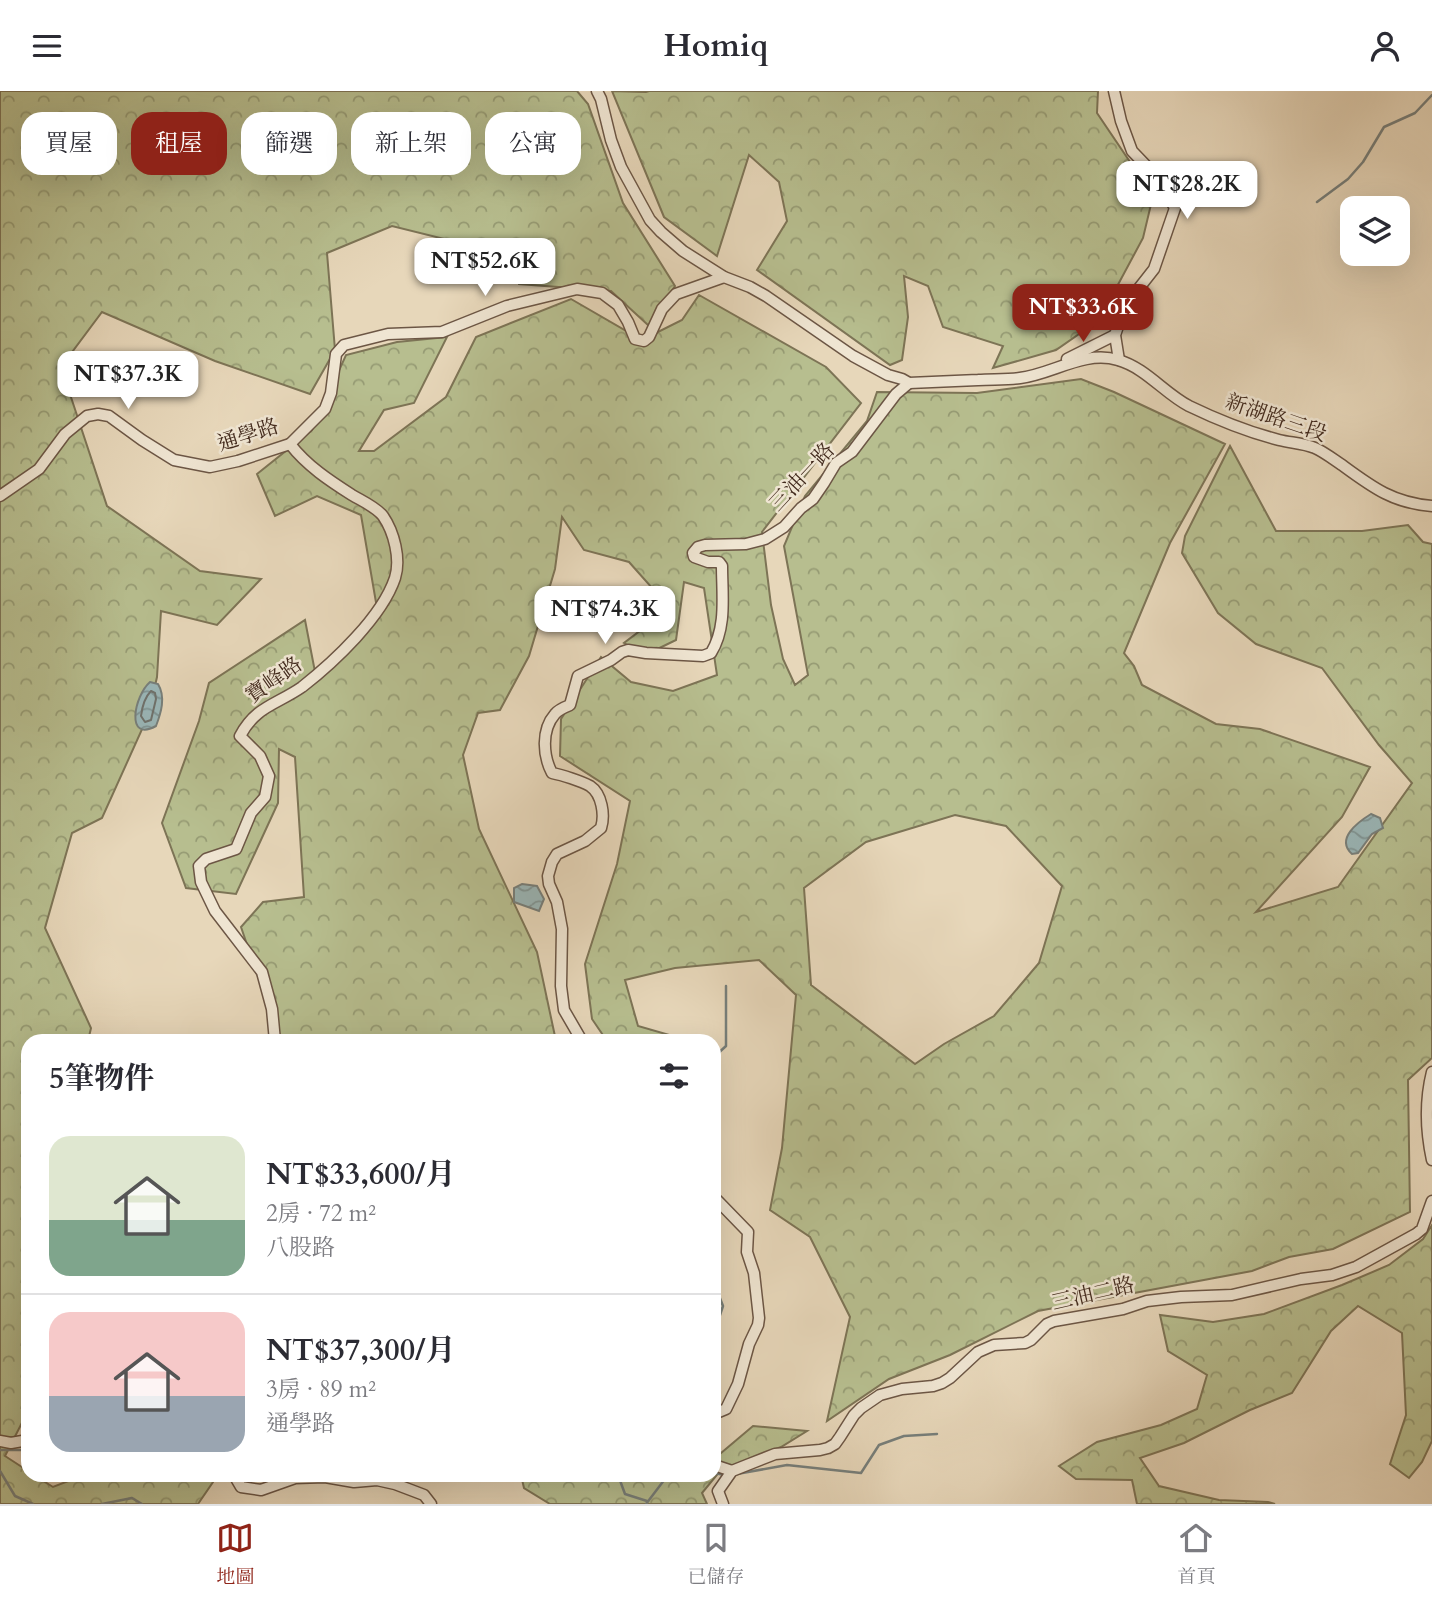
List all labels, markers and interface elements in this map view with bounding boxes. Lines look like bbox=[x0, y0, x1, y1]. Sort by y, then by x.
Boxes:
text: Homiq bbox=[664, 24, 768, 68]
icon: menu bbox=[28, 27, 66, 65]
icon: person bbox=[1366, 27, 1404, 65]
chip: 買屋 bbox=[21, 112, 117, 175]
chip: 租屋 bbox=[131, 112, 227, 175]
chip: 篩選 bbox=[241, 112, 337, 175]
chip: 新上架 bbox=[351, 112, 471, 175]
chip: 公寓 bbox=[485, 112, 581, 175]
pin: NT$28.2K bbox=[1115, 162, 1259, 221]
text: NT$28.2K bbox=[1132, 168, 1242, 199]
map controls bbox=[1340, 196, 1410, 266]
button: layers bbox=[1340, 196, 1410, 266]
pin: NT$52.6K bbox=[413, 239, 557, 298]
text: NT$52.6K bbox=[430, 245, 540, 276]
pin: NT$33.6K bbox=[1011, 285, 1155, 344]
text: NT$33.6K bbox=[1028, 291, 1138, 322]
pin: NT$37.3K bbox=[56, 351, 200, 411]
text: NT$37.3K bbox=[73, 358, 183, 389]
street label: 新湖路三段 bbox=[1222, 387, 1330, 449]
street label: 通學路 bbox=[214, 411, 282, 459]
street label: 三油一路 bbox=[763, 436, 841, 518]
pin: NT$74.3K bbox=[533, 587, 677, 646]
text: NT$74.3K bbox=[550, 593, 660, 624]
street label: 寶峰路 bbox=[240, 650, 308, 710]
icon: filters bbox=[655, 1057, 693, 1095]
text: 5筆物件 bbox=[49, 1058, 154, 1099]
text: NT$33,600/月 bbox=[266, 1154, 456, 1195]
icon: home bbox=[105, 1164, 189, 1248]
text: 2房 · 72 m² bbox=[266, 1198, 376, 1229]
text: 八股路 bbox=[266, 1232, 335, 1263]
street label: 三油二路 bbox=[1049, 1270, 1137, 1318]
text: NT$37,300/月 bbox=[266, 1330, 456, 1371]
icon: home bbox=[105, 1340, 189, 1424]
text: 3房 · 89 m² bbox=[266, 1374, 376, 1405]
text: 通學路 bbox=[266, 1408, 335, 1439]
tab: 地圖 bbox=[216, 1519, 255, 1590]
tab: 已儲存 bbox=[687, 1519, 745, 1590]
tab: 首頁 bbox=[1177, 1519, 1216, 1590]

